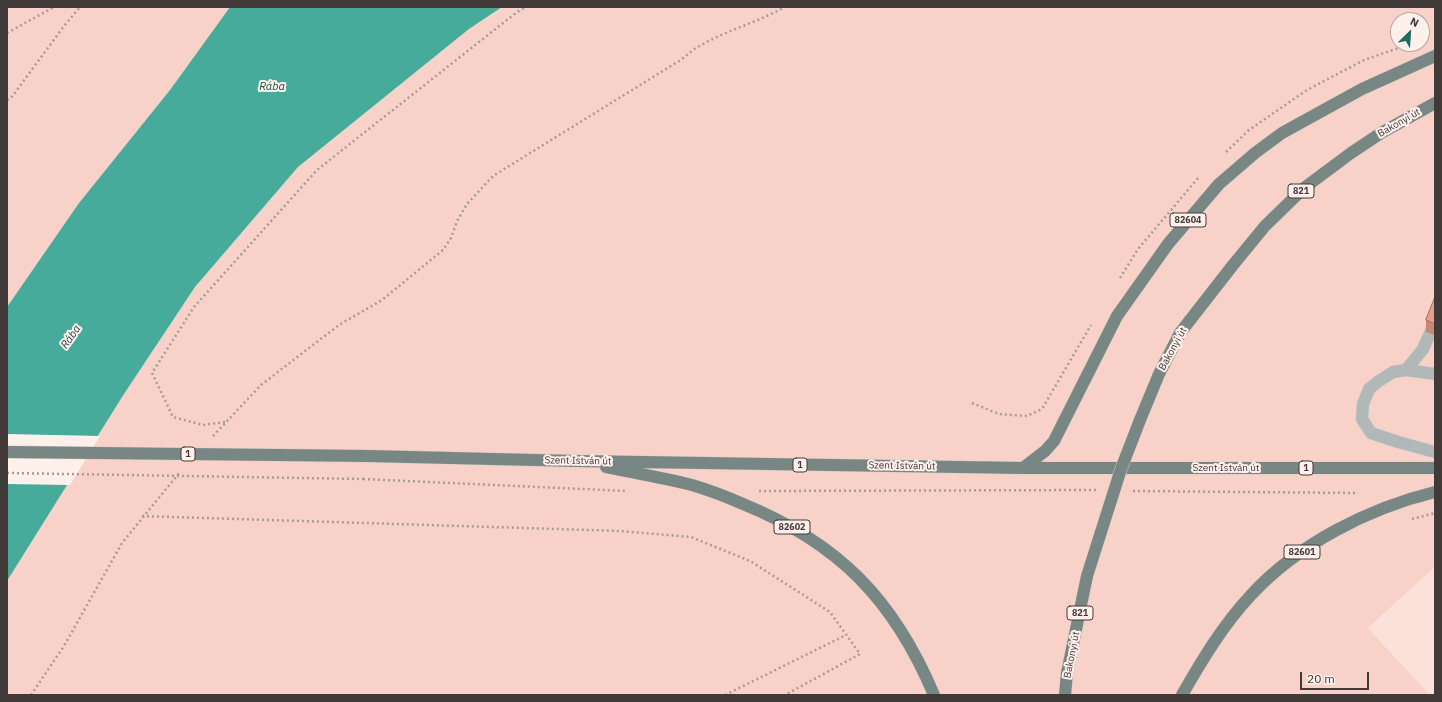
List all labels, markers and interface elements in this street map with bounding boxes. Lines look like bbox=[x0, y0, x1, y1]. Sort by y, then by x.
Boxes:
north arrow bbox=[1390, 12, 1430, 52]
text: N bbox=[1408, 14, 1421, 30]
water label: Rába bbox=[259, 80, 285, 94]
street label: Bakonyi út bbox=[1376, 106, 1422, 140]
road number: 821 bbox=[1288, 184, 1314, 198]
road number: 82604 bbox=[1170, 213, 1206, 227]
water label: Rába bbox=[58, 323, 84, 351]
street label: Bakonyi út bbox=[1156, 325, 1190, 373]
road number: 1 bbox=[181, 447, 195, 461]
street label: Szent István út bbox=[544, 454, 612, 468]
road number: 1 bbox=[793, 458, 807, 472]
street label: Szent István út bbox=[868, 459, 936, 473]
road number: 1 bbox=[1299, 461, 1313, 475]
street label: Szent István út bbox=[1192, 462, 1260, 474]
road number: 82602 bbox=[774, 520, 810, 534]
road number: 82601 bbox=[1284, 545, 1320, 559]
road number: 821 bbox=[1067, 606, 1093, 620]
street label: Bakonyi út bbox=[1062, 631, 1082, 679]
scale bar bbox=[1302, 664, 1371, 690]
text: 20 m bbox=[1307, 671, 1335, 686]

